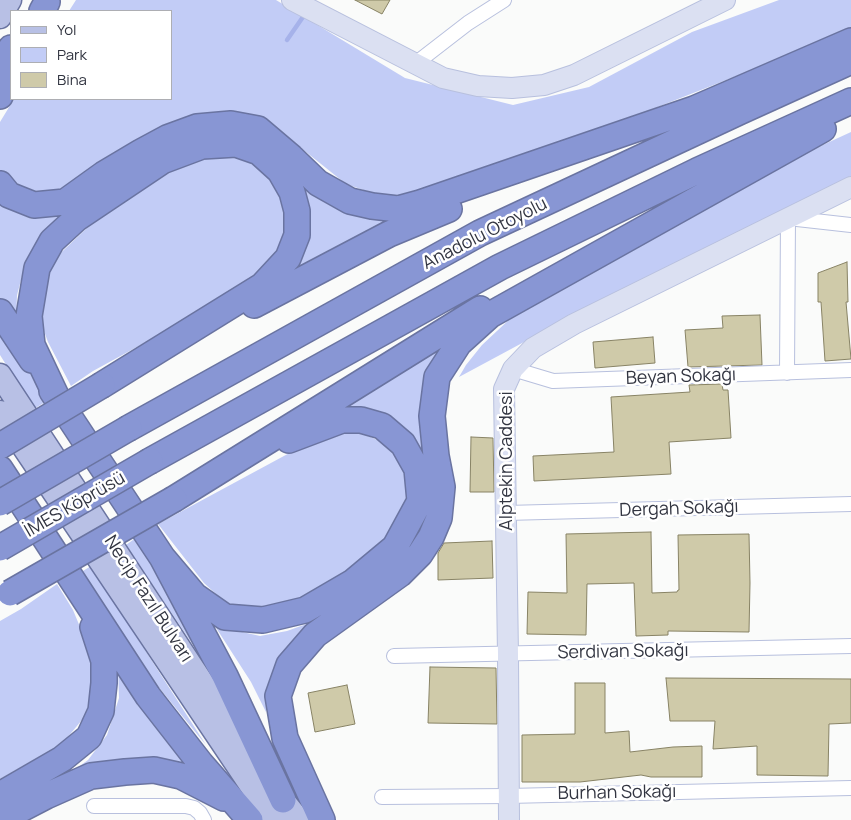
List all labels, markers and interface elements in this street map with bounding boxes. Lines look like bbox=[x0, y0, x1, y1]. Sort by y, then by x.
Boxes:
legend bbox=[10, 10, 172, 100]
text: Yol bbox=[57, 19, 77, 40]
text: Park bbox=[57, 44, 87, 65]
text: Bina bbox=[57, 69, 87, 90]
street label: Anadolu Otoyolu bbox=[419, 193, 551, 275]
street label: Beyan Sokağı bbox=[625, 364, 737, 390]
street label: Alptekin Caddesi bbox=[496, 391, 518, 531]
street label: İMES Köprüsü bbox=[21, 468, 129, 542]
street label: Dergah Sokağı bbox=[619, 496, 739, 522]
street label: Necip Fazıl Bulvarı bbox=[99, 532, 197, 666]
street label: Serdivan Sokağı bbox=[557, 640, 689, 664]
street label: Burhan Sokağı bbox=[557, 781, 677, 805]

